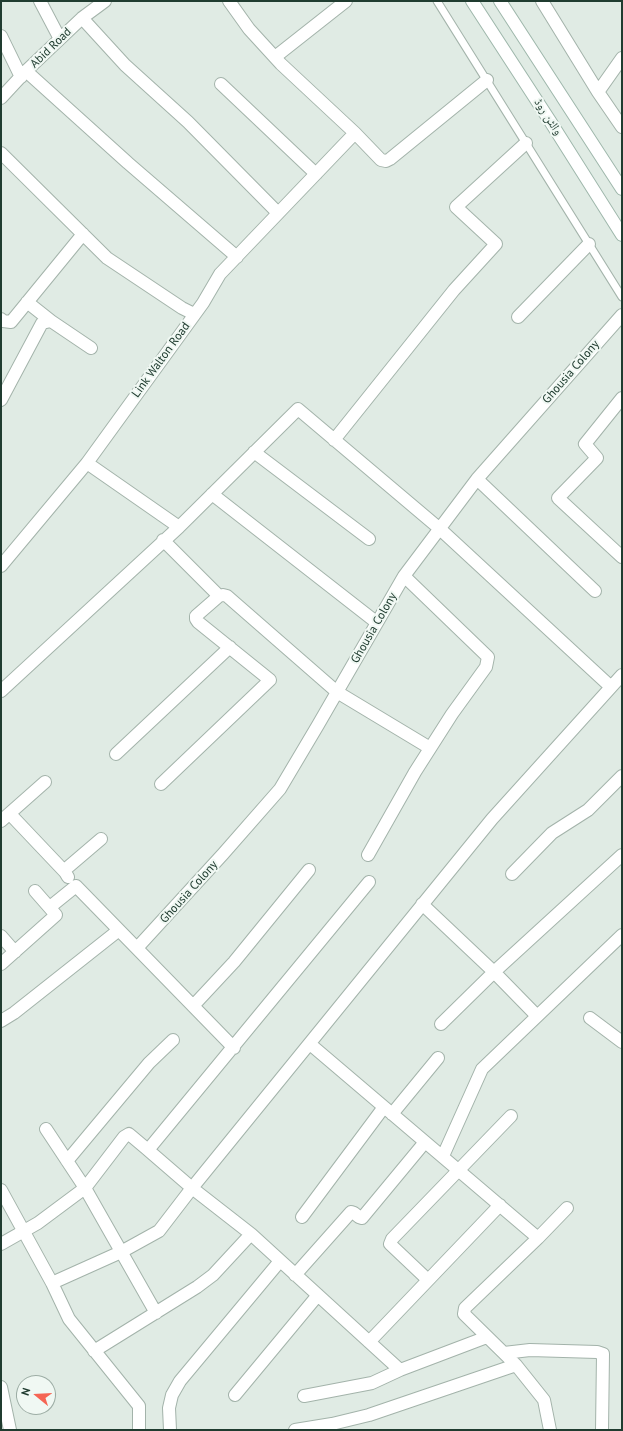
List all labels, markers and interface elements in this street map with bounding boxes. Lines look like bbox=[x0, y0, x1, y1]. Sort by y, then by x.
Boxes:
street label: Abid Road bbox=[27, 25, 75, 71]
street label: والٹن روڈ bbox=[531, 96, 565, 138]
street label: Link Walton Road bbox=[129, 320, 193, 400]
street label: Ghousia Colony bbox=[540, 337, 602, 407]
street label: Ghousia Colony bbox=[348, 590, 400, 666]
street label: Ghousia Colony bbox=[157, 858, 221, 926]
north arrow bbox=[16, 1375, 56, 1415]
text: N bbox=[18, 1386, 33, 1397]

